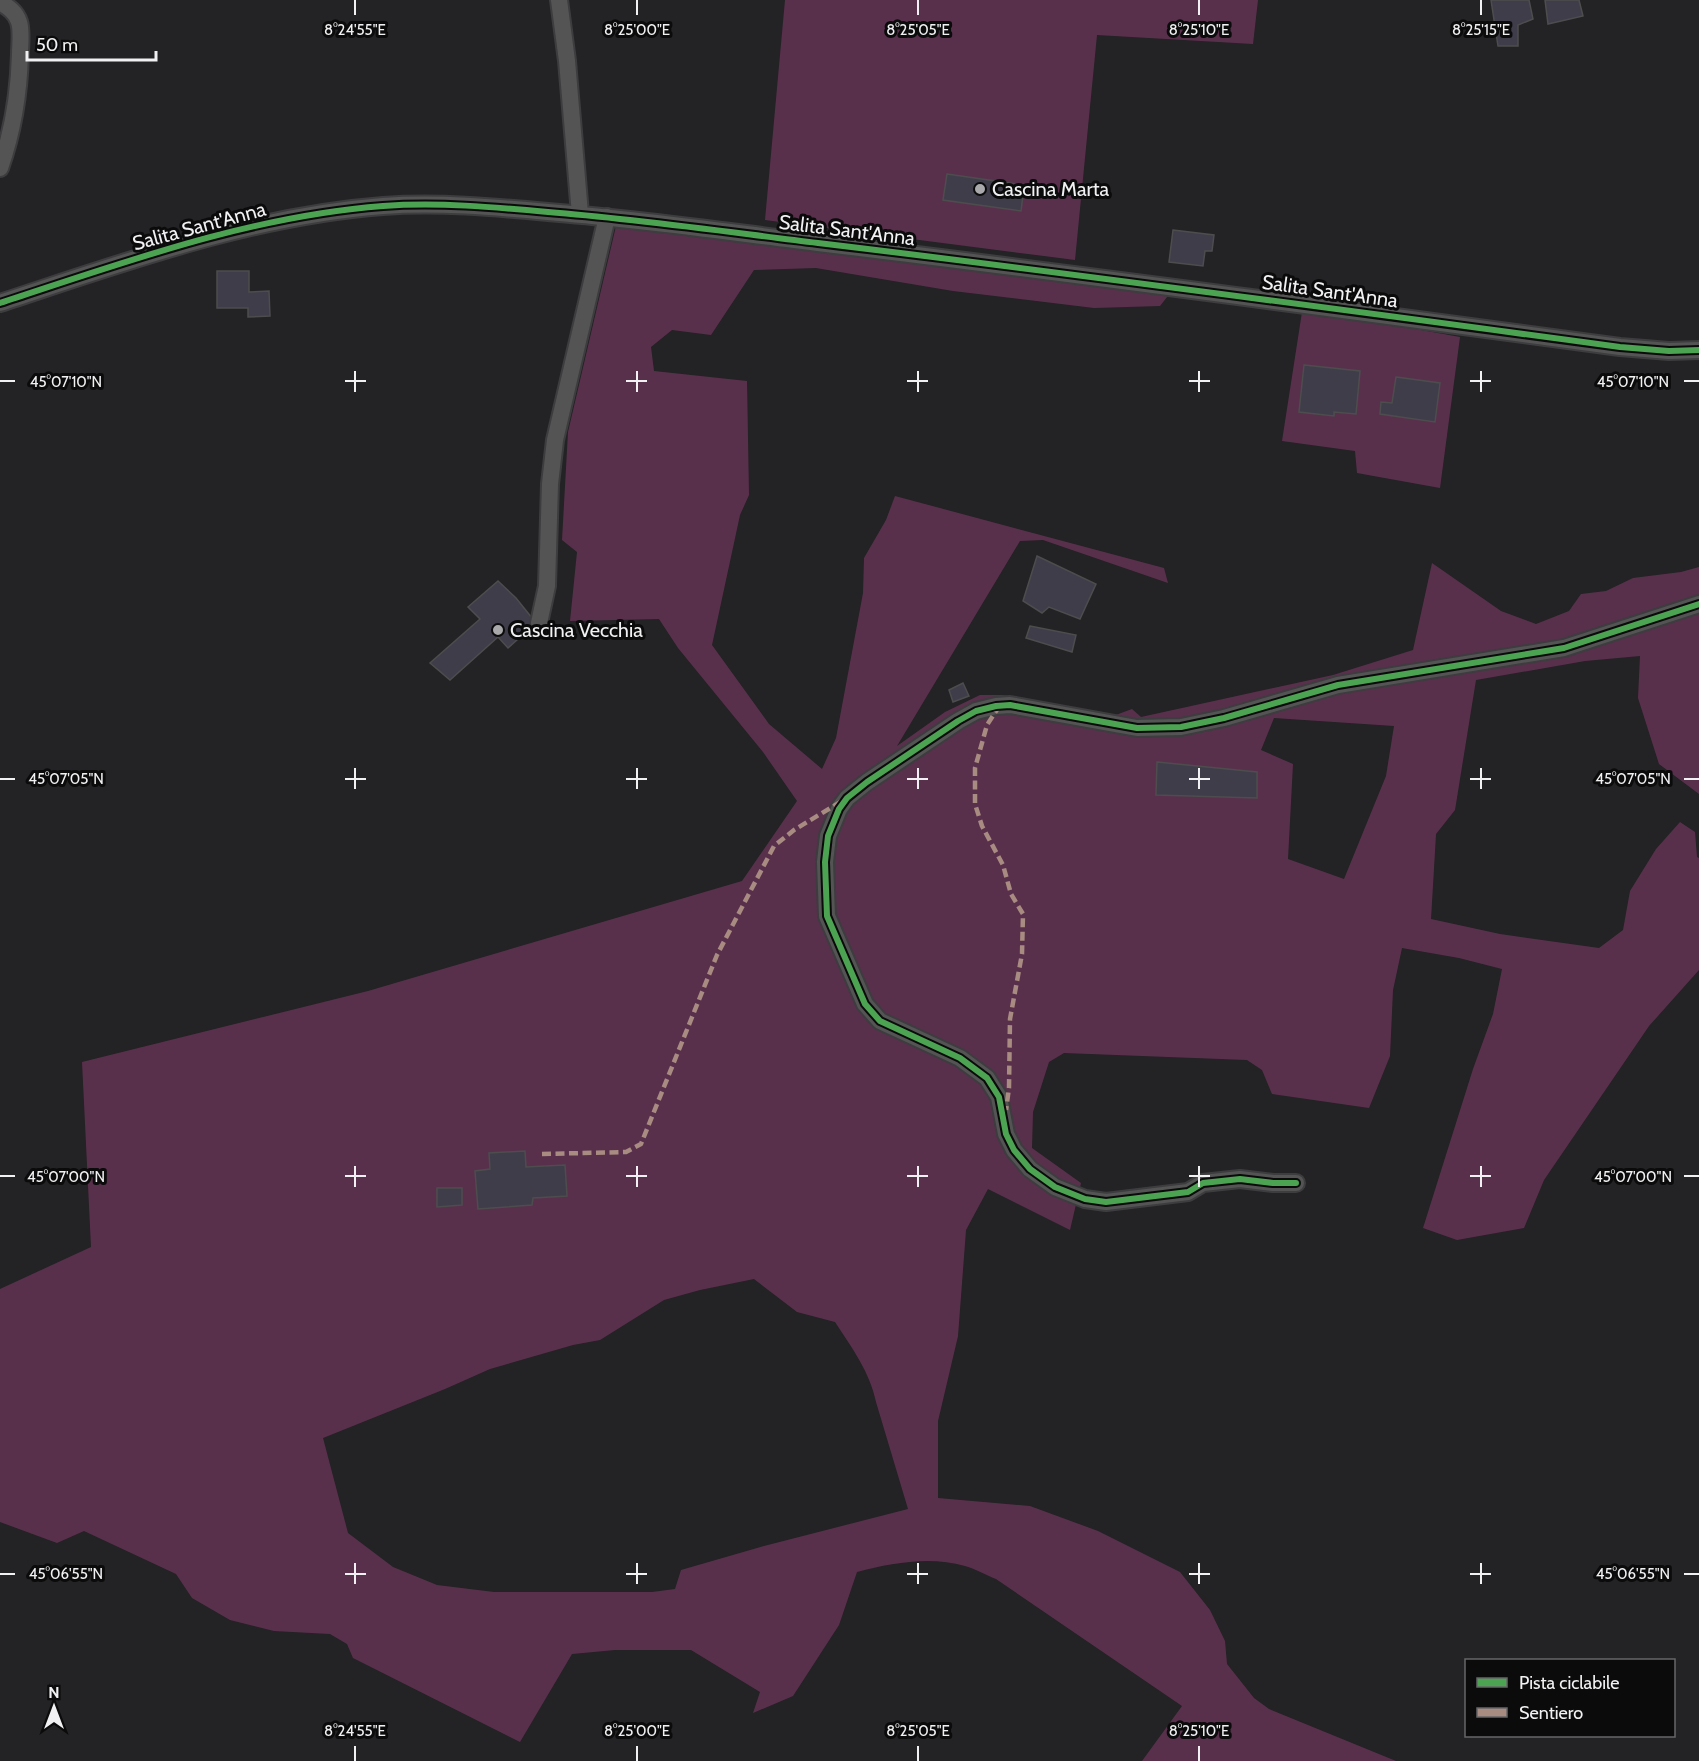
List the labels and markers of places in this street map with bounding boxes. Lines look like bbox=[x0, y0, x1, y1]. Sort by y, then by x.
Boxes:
place label: Cascina Marta bbox=[992, 177, 1110, 201]
marker: Cascina Marta bbox=[973, 182, 987, 196]
place label: Cascina Vecchia bbox=[510, 618, 643, 642]
marker: Cascina Vecchia bbox=[491, 623, 505, 637]

